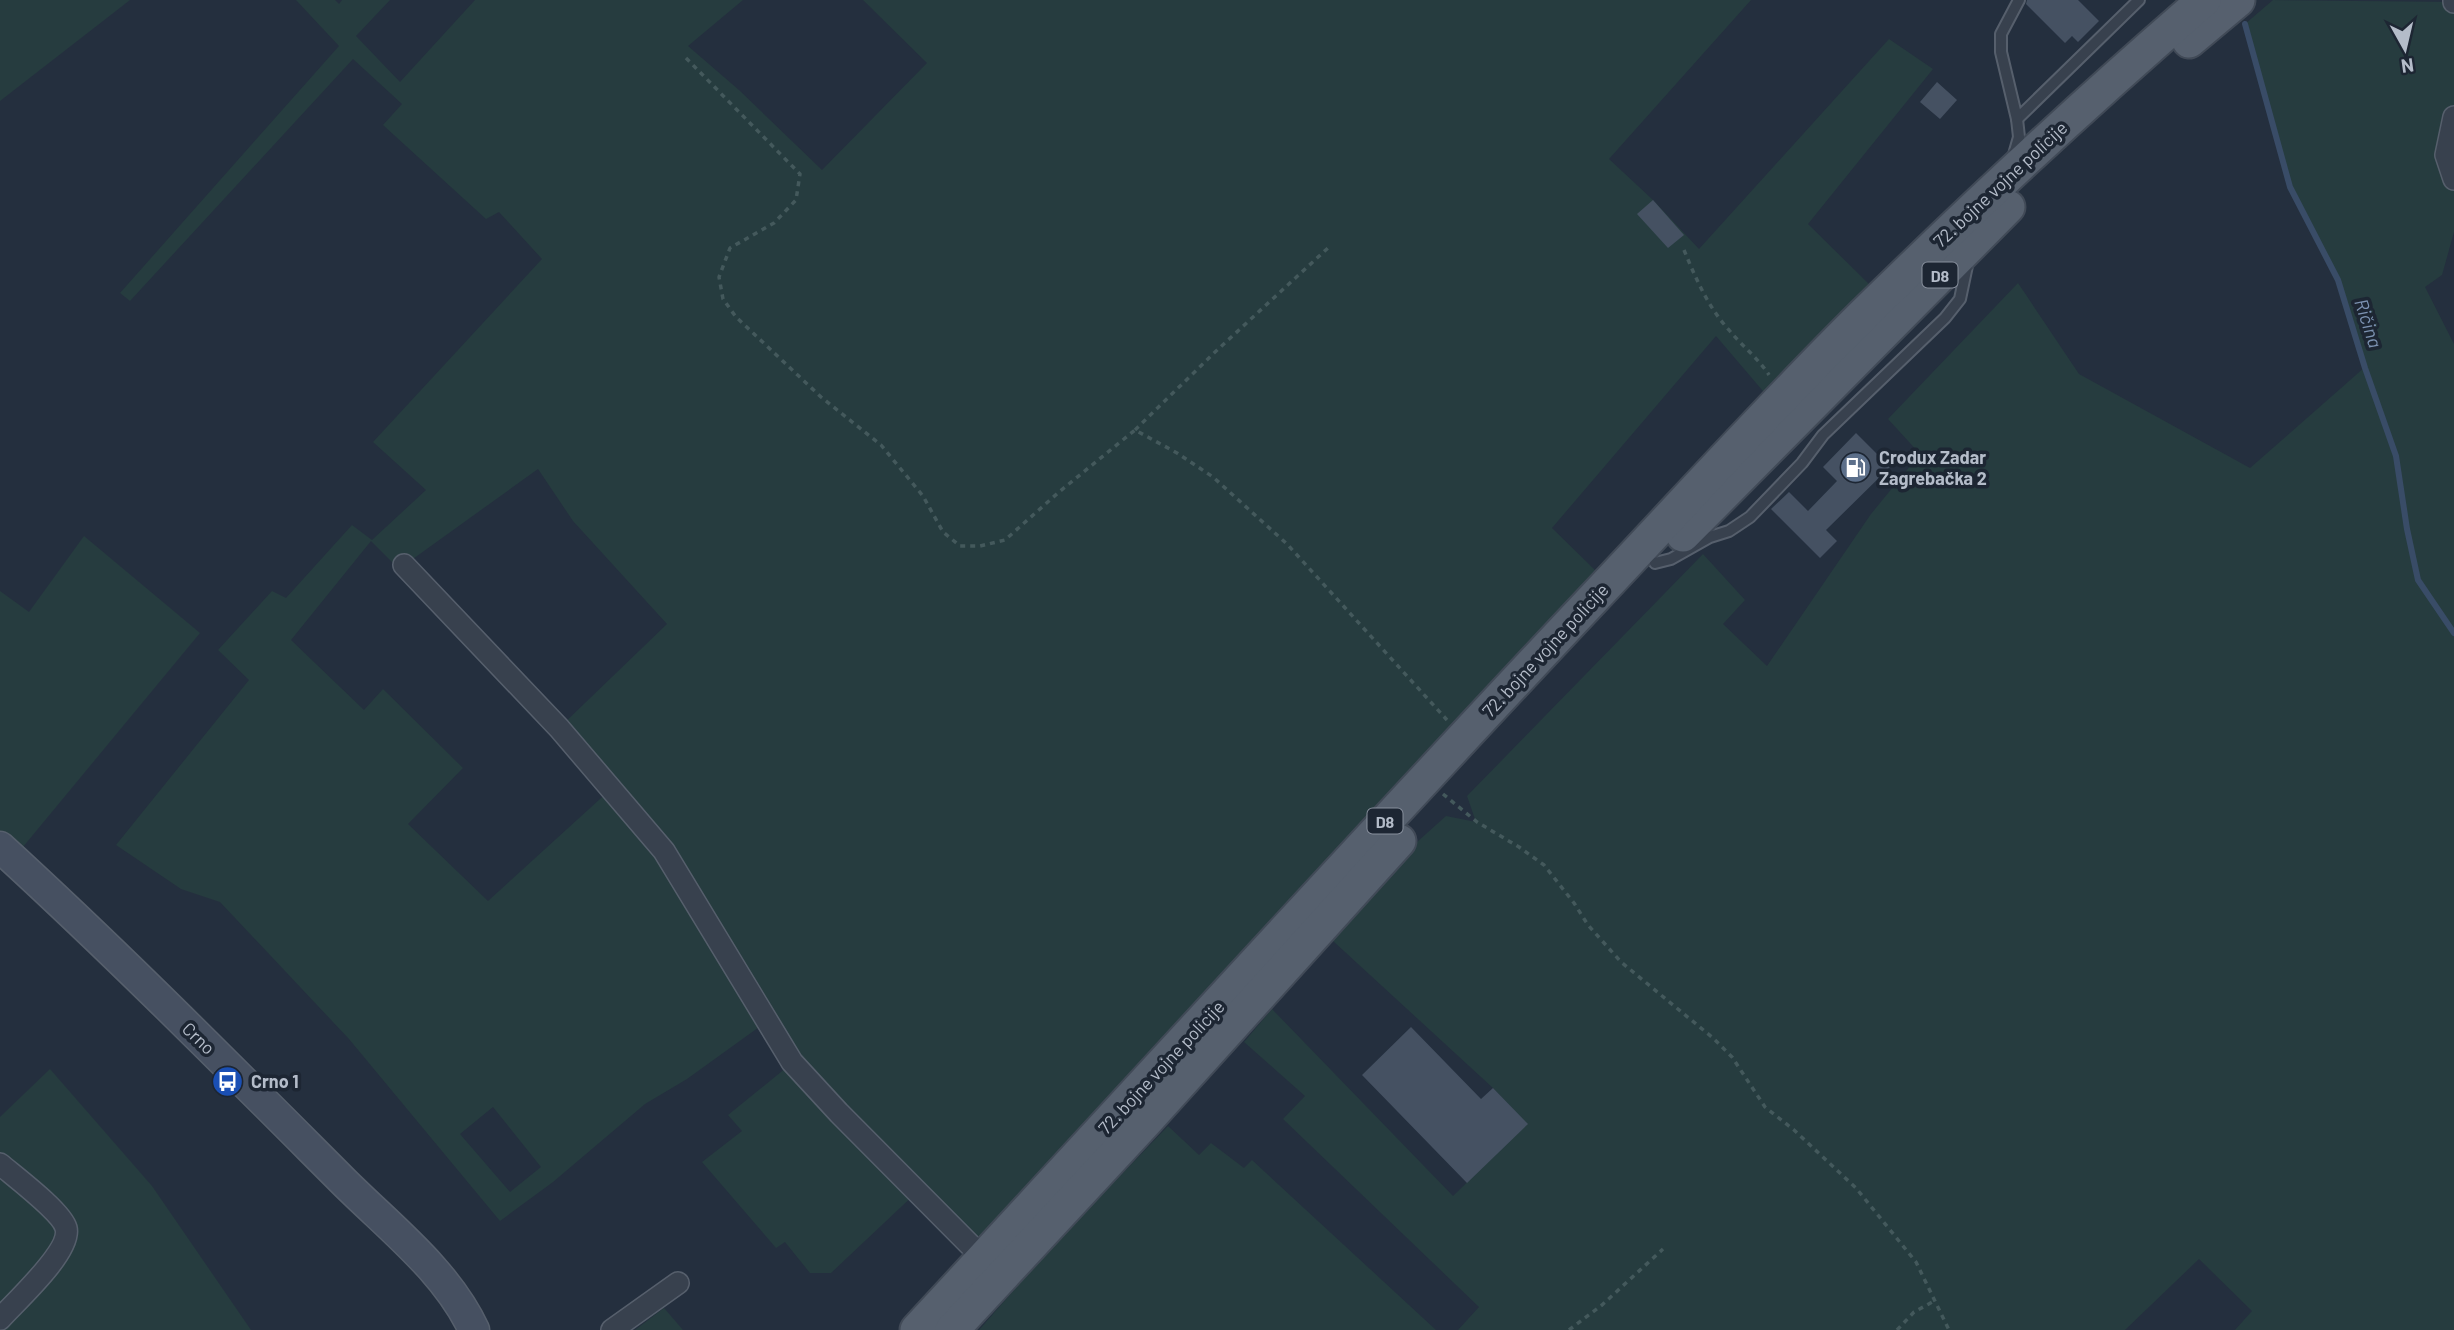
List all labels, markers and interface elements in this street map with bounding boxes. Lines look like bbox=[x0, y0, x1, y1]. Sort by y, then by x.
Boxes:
north arrow bbox=[2370, 14, 2440, 84]
text: N bbox=[2400, 54, 2415, 79]
street label: 72. bojne vojne policije bbox=[1929, 116, 2071, 252]
road number: D8 bbox=[1923, 262, 1958, 288]
water label: Ričina bbox=[2350, 296, 2388, 350]
place label: Crodux Zadar Zagrebačka 2 bbox=[1879, 446, 1987, 489]
fuel station icon: Crodux Zadar Zagrebačka 2 bbox=[1839, 450, 1873, 484]
street label: 72. bojne vojne policije bbox=[1477, 579, 1613, 721]
road number: D8 bbox=[1368, 808, 1402, 834]
street label: 72. bojne vojne policije bbox=[1093, 996, 1229, 1138]
street label: Crno bbox=[178, 1017, 220, 1059]
bus stop icon: Crno 1 bbox=[211, 1064, 245, 1098]
place label: Crno 1 bbox=[251, 1070, 299, 1092]

